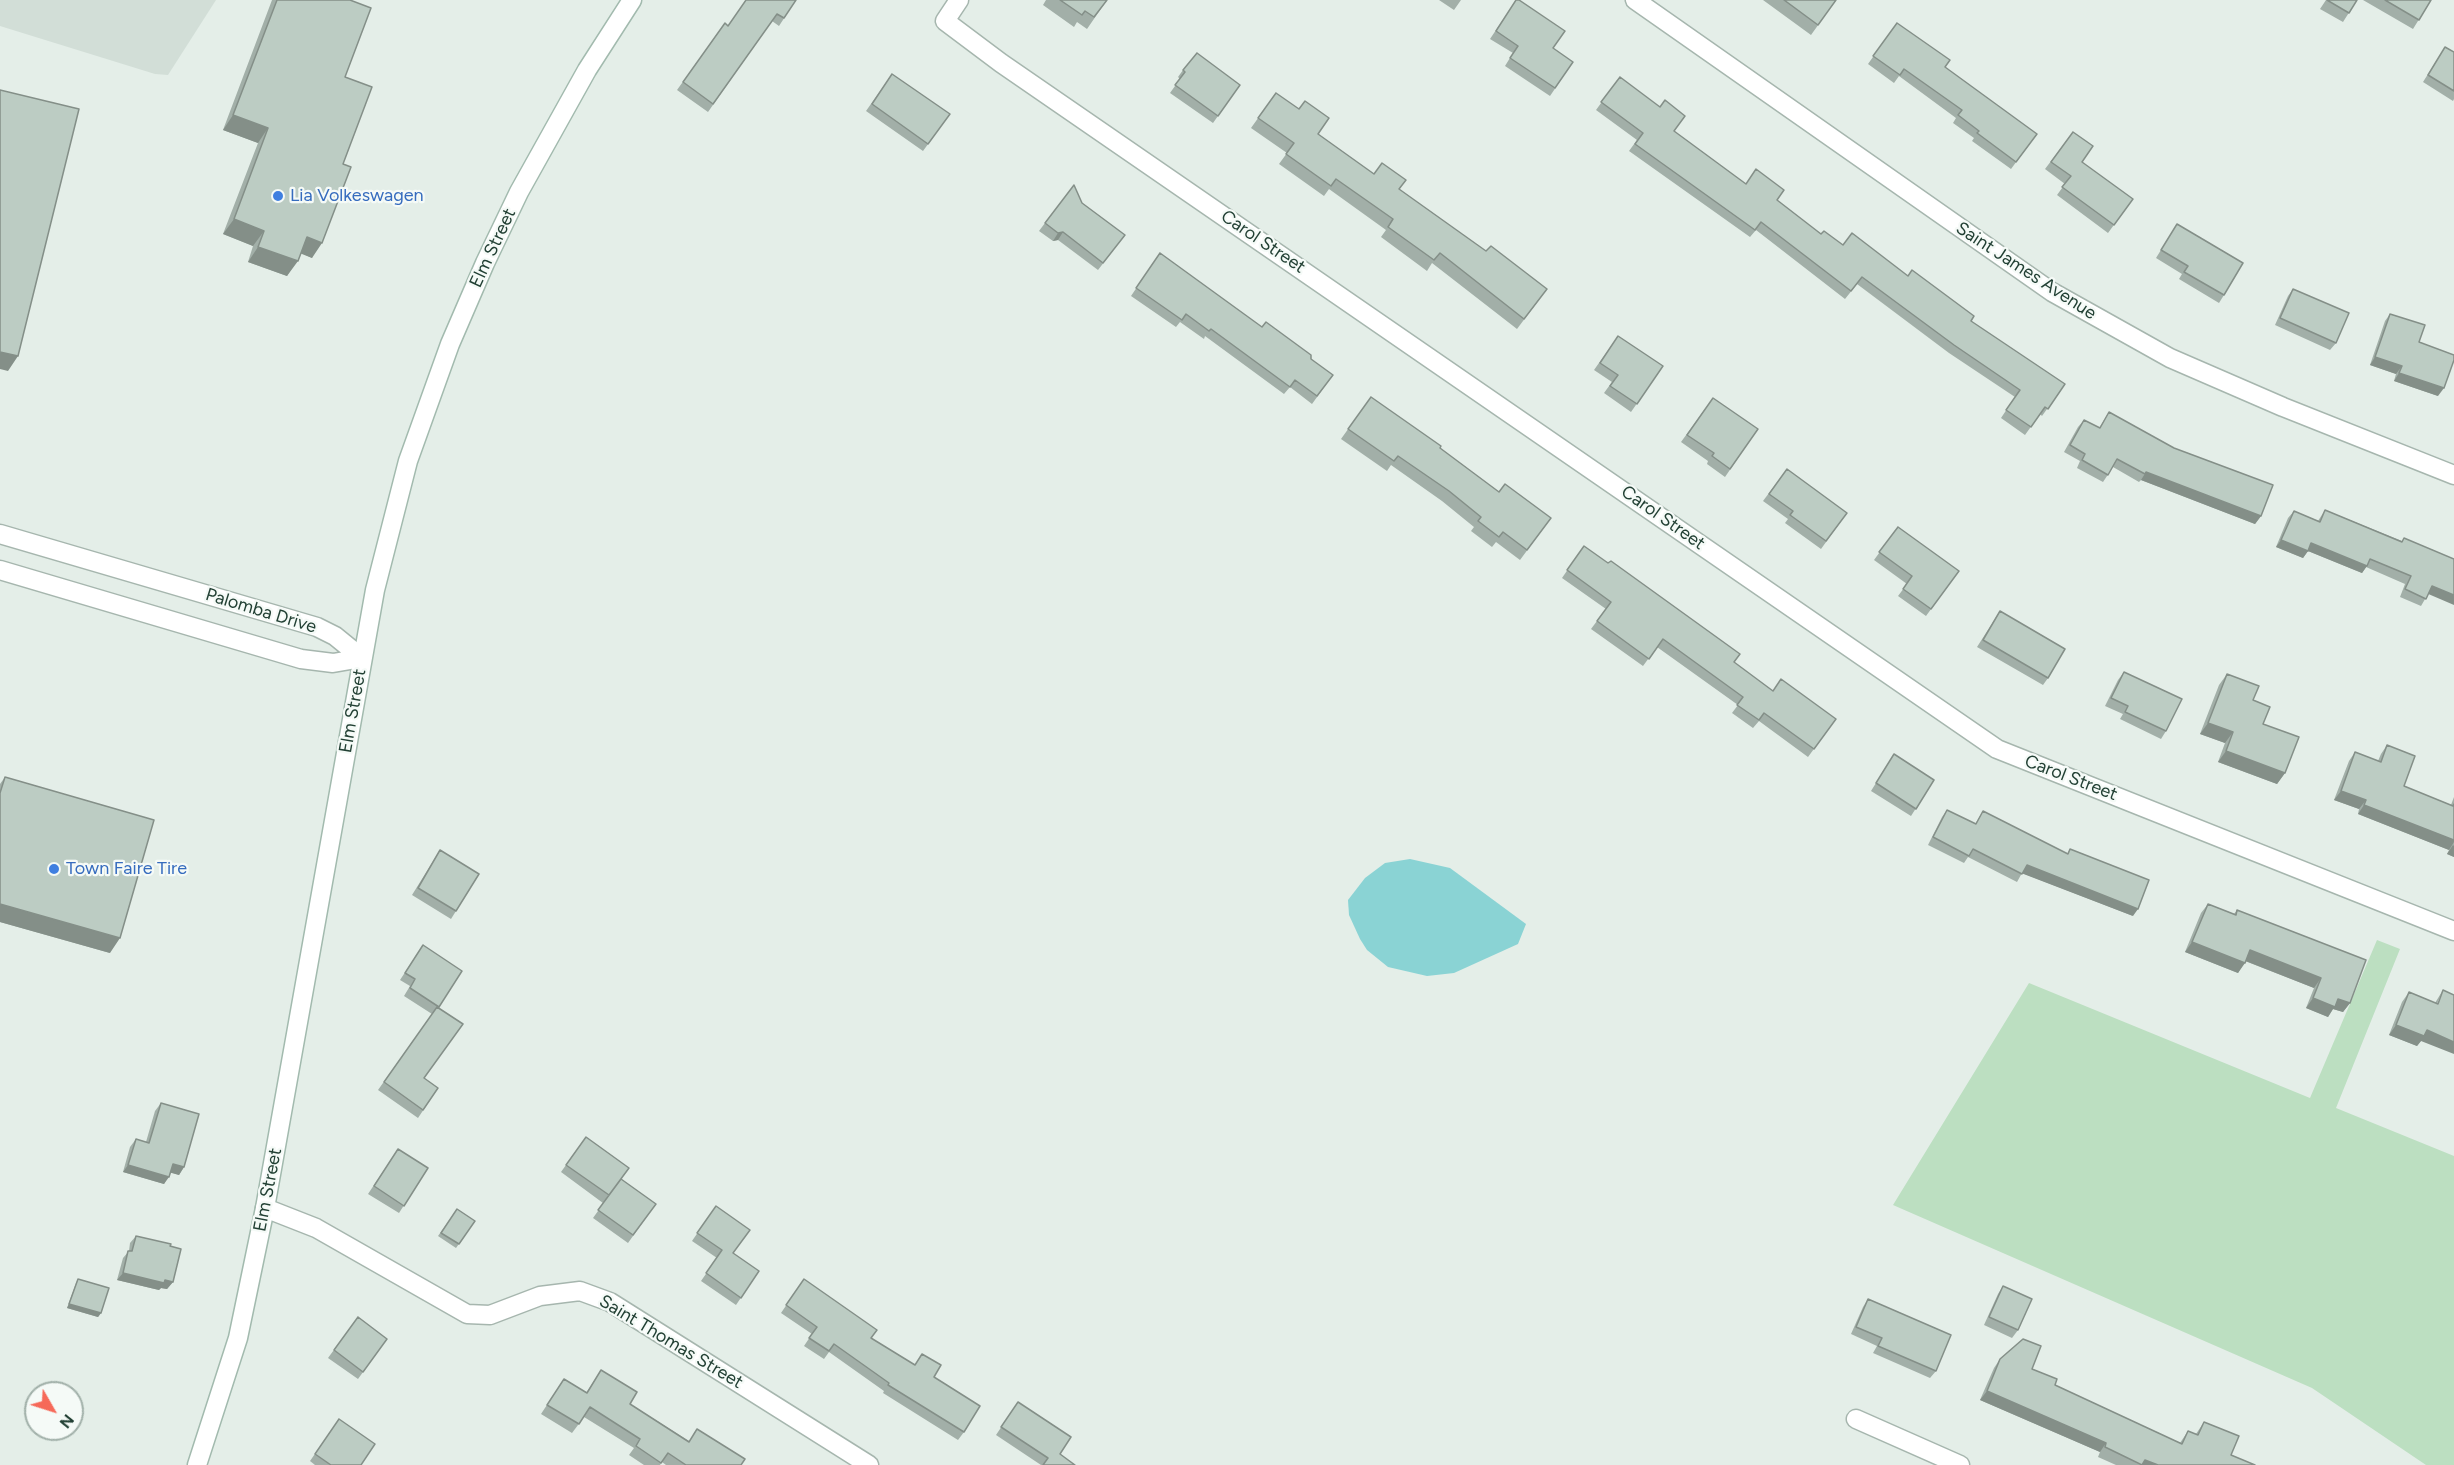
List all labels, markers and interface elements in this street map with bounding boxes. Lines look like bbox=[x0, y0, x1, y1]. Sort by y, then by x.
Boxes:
place label: Lia Volkeswagen bbox=[290, 185, 424, 207]
marker: Lia Volkeswagen bbox=[271, 189, 285, 203]
street label: Elm Street bbox=[465, 205, 521, 291]
street label: Carol Street bbox=[1217, 206, 1309, 278]
street label: Saint James Avenue bbox=[1952, 218, 2100, 324]
street label: Carol Street bbox=[1617, 481, 1709, 555]
street label: Palomba Drive bbox=[203, 584, 319, 638]
street label: Elm Street bbox=[335, 667, 371, 755]
street label: Carol Street bbox=[2022, 750, 2120, 806]
place label: Town Faire Tire bbox=[66, 858, 187, 880]
marker: Town Faire Tire bbox=[47, 862, 61, 876]
street label: Elm Street bbox=[249, 1146, 287, 1234]
street label: Saint Thomas Street bbox=[595, 1291, 747, 1393]
north arrow bbox=[24, 1381, 84, 1441]
text: N bbox=[56, 1411, 78, 1432]

